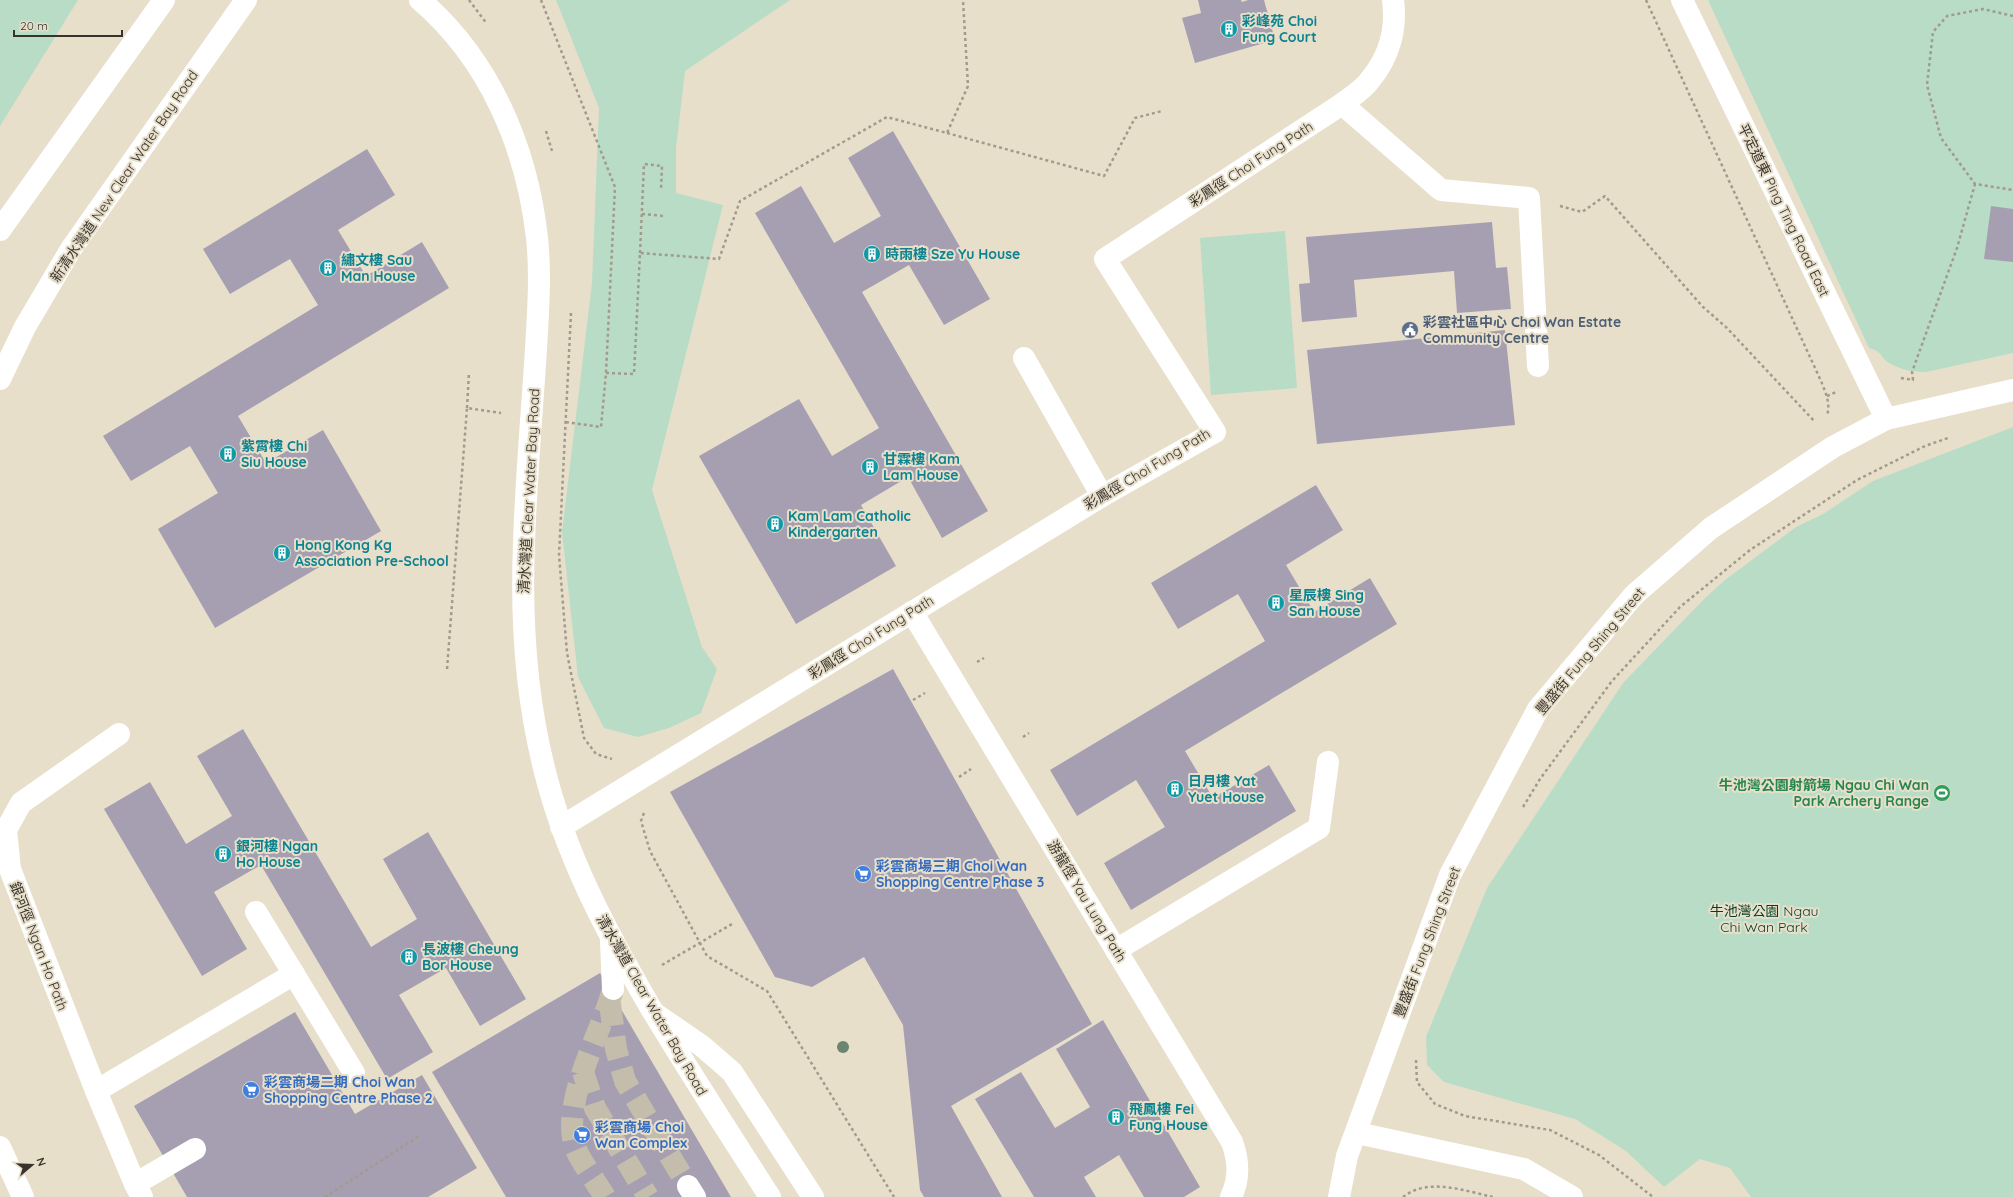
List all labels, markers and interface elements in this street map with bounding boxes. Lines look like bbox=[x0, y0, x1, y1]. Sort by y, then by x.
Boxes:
scale bar bbox=[14, 12, 122, 38]
place label: 彩峰苑 Choi Fung Court bbox=[1242, 12, 1317, 46]
text: 20 m bbox=[20, 18, 48, 33]
building icon: 彩峰苑 Choi Fung Court bbox=[1219, 19, 1239, 39]
street label: 新清水灣道 New Clear Water Bay Road bbox=[46, 67, 202, 285]
street label: 彩鳳徑 Choi Fung Path bbox=[1186, 117, 1316, 211]
street label: 平定道東 Ping Ting Road East bbox=[1734, 121, 1834, 300]
building icon: 時雨樓 Sze Yu House bbox=[862, 244, 882, 264]
place label: 時雨樓 Sze Yu House bbox=[885, 245, 1020, 263]
place label: 繡文樓 Sau Man House bbox=[341, 251, 416, 285]
building icon: 繡文樓 Sau Man House bbox=[318, 258, 338, 278]
place label: 彩雲社區中心 Choi Wan Estate Community Centre bbox=[1423, 313, 1621, 347]
public building icon: 彩雲社區中心 Choi Wan Estate Community Centre bbox=[1400, 320, 1420, 340]
street label: 清水灣道 Clear Water Bay Road bbox=[515, 388, 543, 594]
street label: 彩鳳徑 Choi Fung Path bbox=[1081, 424, 1213, 514]
place label: 紫霄樓 Chi Siu House bbox=[241, 437, 307, 471]
building icon: 紫霄樓 Chi Siu House bbox=[218, 444, 238, 464]
place label: 甘霖樓 Kam Lam House bbox=[883, 450, 960, 484]
building icon: 甘霖樓 Kam Lam House bbox=[860, 457, 880, 477]
place label: Kam Lam Catholic Kindergarten bbox=[788, 507, 911, 541]
building icon: Kam Lam Catholic Kindergarten bbox=[765, 514, 785, 534]
place label: Hong Kong Kg Association Pre-School bbox=[295, 536, 449, 570]
building icon: Hong Kong Kg Association Pre-School bbox=[272, 543, 292, 563]
street label: 豐盛街 Fung Shing Street bbox=[1532, 584, 1648, 718]
place label: 星辰樓 Sing San House bbox=[1289, 586, 1364, 620]
street label: 彩鳳徑 Choi Fung Path bbox=[805, 591, 937, 683]
building icon: 星辰樓 Sing San House bbox=[1266, 593, 1286, 613]
place label: 日月樓 Yat Yuet House bbox=[1188, 772, 1264, 806]
place label: 牛池灣公園射箭場 Ngau Chi Wan Park Archery Range bbox=[1719, 776, 1929, 810]
building icon: 日月樓 Yat Yuet House bbox=[1165, 779, 1185, 799]
sports icon: 牛池灣公園射箭場 Ngau Chi Wan Park Archery Range bbox=[1932, 783, 1952, 803]
place label: 銀河樓 Ngan Ho House bbox=[236, 837, 318, 871]
street label: 游龍徑 Yau Lung Path bbox=[1044, 837, 1130, 965]
building icon: 銀河樓 Ngan Ho House bbox=[213, 844, 233, 864]
place label: 彩雲商場三期 Choi Wan Shopping Centre Phase 3 bbox=[876, 857, 1044, 891]
supermarket icon: 彩雲商場三期 Choi Wan Shopping Centre Phase 3 bbox=[853, 864, 873, 884]
street label: 豐盛街 Fung Shing Street bbox=[1390, 864, 1464, 1020]
street label: 銀河徑 Ngan Ho Path bbox=[6, 879, 72, 1013]
park label: 牛池灣公園 Ngau Chi Wan Park bbox=[1710, 902, 1819, 936]
street label: 清水灣道 Clear Water Bay Road bbox=[593, 912, 711, 1098]
place label: 長波樓 Cheung Bor House bbox=[422, 940, 519, 974]
building icon: 長波樓 Cheung Bor House bbox=[399, 947, 419, 967]
place label: 彩雲商場二期 Choi Wan Shopping Centre Phase 2 bbox=[264, 1073, 433, 1107]
supermarket icon: 彩雲商場二期 Choi Wan Shopping Centre Phase 2 bbox=[241, 1080, 261, 1100]
place label: 飛鳳樓 Fei Fung House bbox=[1129, 1100, 1208, 1134]
building icon: 飛鳳樓 Fei Fung House bbox=[1106, 1107, 1126, 1127]
place label: 彩雲商場 Choi Wan Complex bbox=[595, 1118, 687, 1152]
supermarket icon: 彩雲商場 Choi Wan Complex bbox=[572, 1125, 592, 1145]
north arrow bbox=[12, 1145, 52, 1185]
text: N bbox=[34, 1156, 49, 1168]

